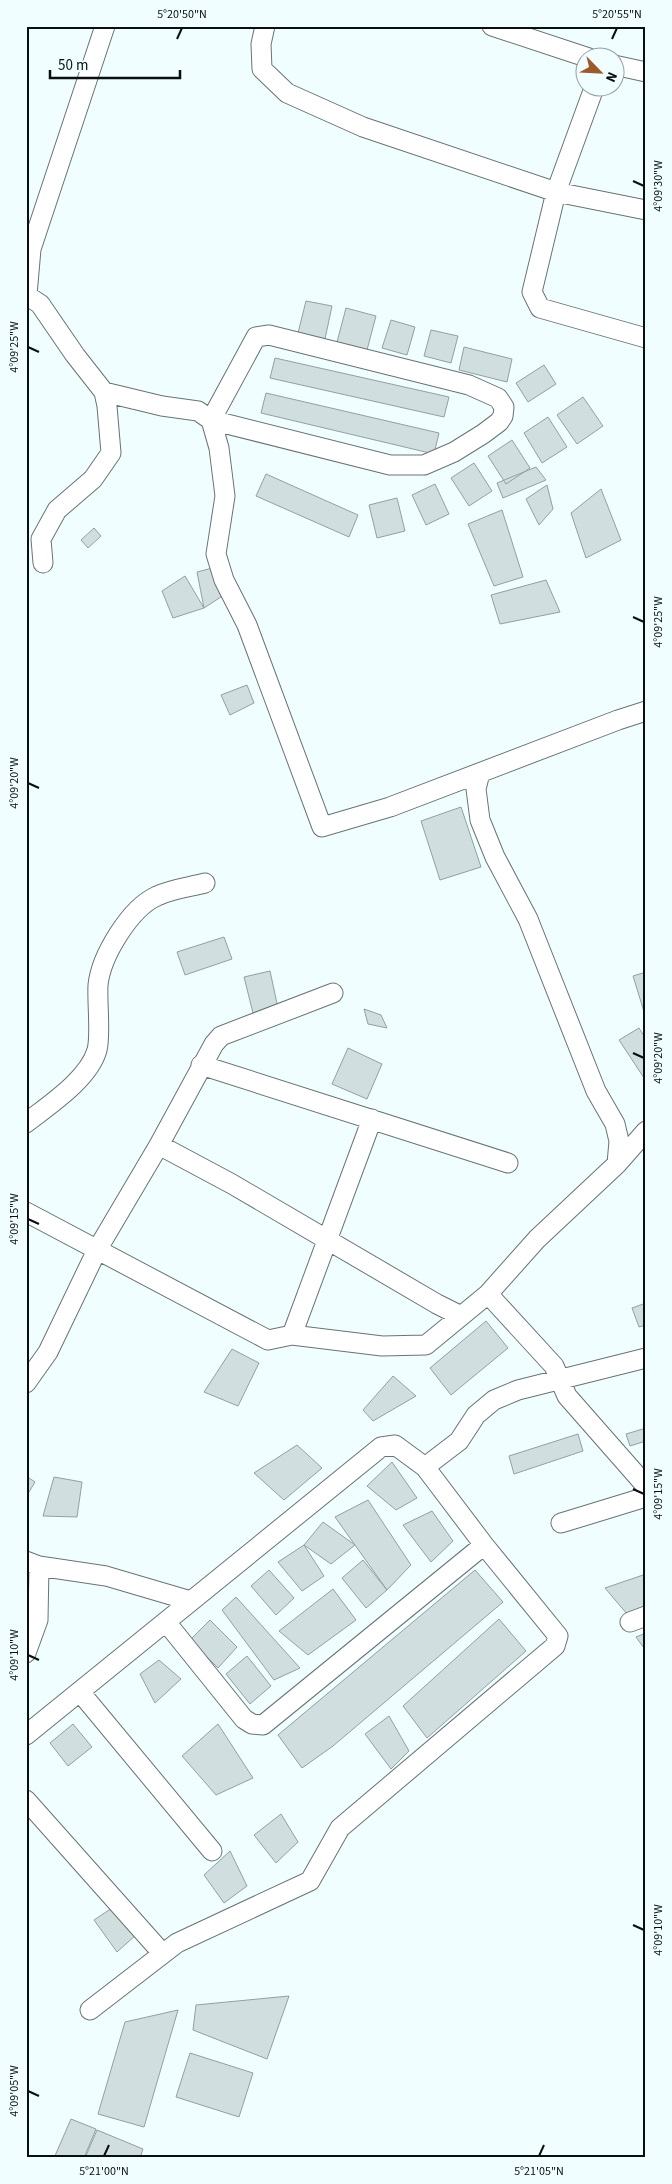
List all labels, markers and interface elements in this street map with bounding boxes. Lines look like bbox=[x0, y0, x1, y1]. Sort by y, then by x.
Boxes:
text: 5°20'50"N bbox=[157, 6, 207, 23]
text: 5°20'55"N bbox=[592, 6, 642, 23]
scale bar bbox=[50, 48, 180, 80]
north arrow bbox=[574, 48, 624, 98]
text: 50 m bbox=[58, 55, 88, 76]
text: N bbox=[600, 69, 622, 85]
text: 4°09'30"W bbox=[650, 160, 667, 212]
text: 4°09'25"W bbox=[6, 321, 23, 373]
text: 4°09'25"W bbox=[650, 596, 667, 648]
text: 4°09'20"W bbox=[6, 757, 23, 809]
text: 4°09'20"W bbox=[650, 1032, 667, 1084]
text: 4°09'15"W bbox=[6, 1193, 23, 1245]
text: 4°09'15"W bbox=[650, 1468, 667, 1520]
text: 4°09'10"W bbox=[6, 1629, 23, 1681]
text: 4°09'10"W bbox=[650, 1904, 667, 1956]
text: 4°09'05"W bbox=[6, 2065, 23, 2117]
text: 5°21'00"N bbox=[79, 2163, 129, 2180]
text: 5°21'05"N bbox=[514, 2163, 564, 2180]

